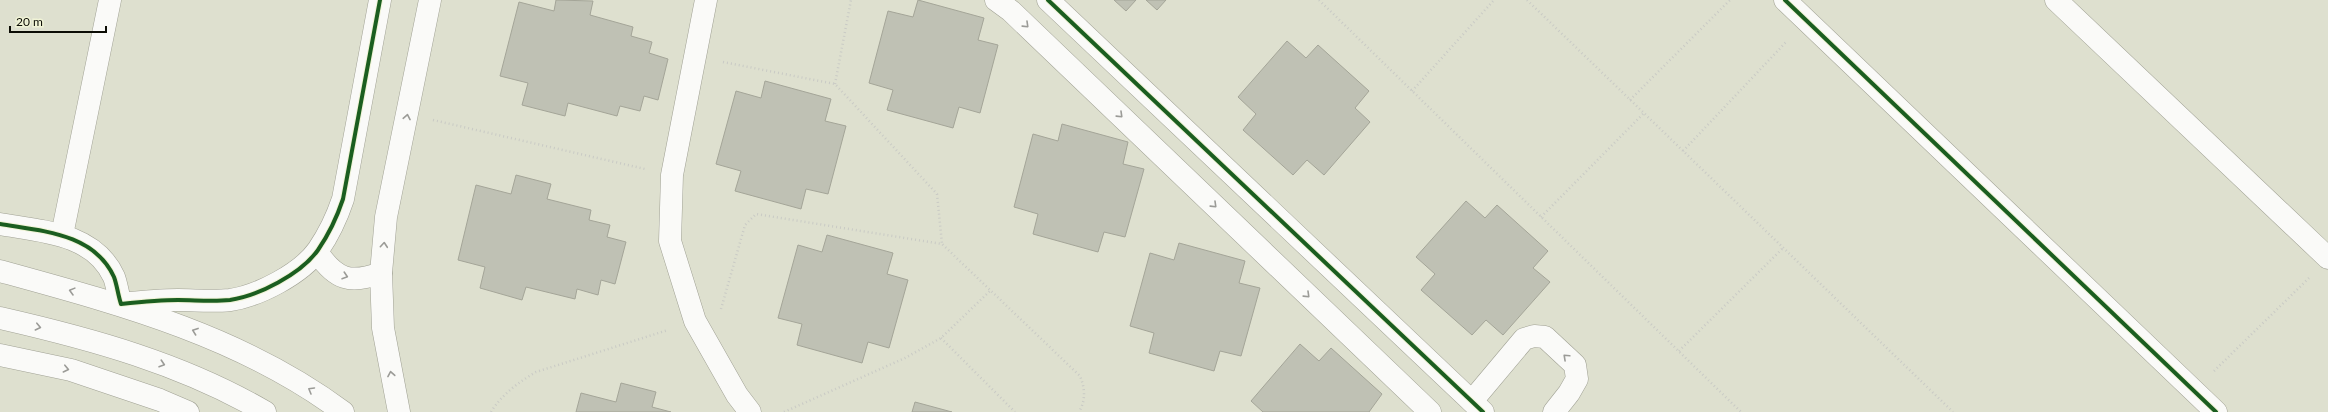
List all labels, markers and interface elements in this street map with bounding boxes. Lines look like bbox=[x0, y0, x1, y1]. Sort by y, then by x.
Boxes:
scale bar bbox=[10, 8, 106, 34]
text: 20 m bbox=[16, 14, 43, 29]
one-way arrow bbox=[1021, 20, 1029, 28]
one-way arrow bbox=[1115, 110, 1123, 118]
one-way arrow bbox=[402, 114, 410, 120]
one-way arrow bbox=[1209, 200, 1216, 207]
one-way arrow bbox=[379, 242, 388, 248]
one-way arrow bbox=[341, 271, 348, 280]
one-way arrow bbox=[69, 287, 76, 296]
one-way arrow bbox=[1303, 290, 1310, 297]
one-way arrow bbox=[35, 322, 41, 330]
one-way arrow bbox=[192, 328, 199, 336]
one-way arrow bbox=[1563, 354, 1571, 362]
one-way arrow bbox=[159, 359, 166, 368]
one-way arrow bbox=[62, 364, 69, 372]
one-way arrow bbox=[387, 371, 396, 377]
one-way arrow bbox=[308, 388, 315, 395]

